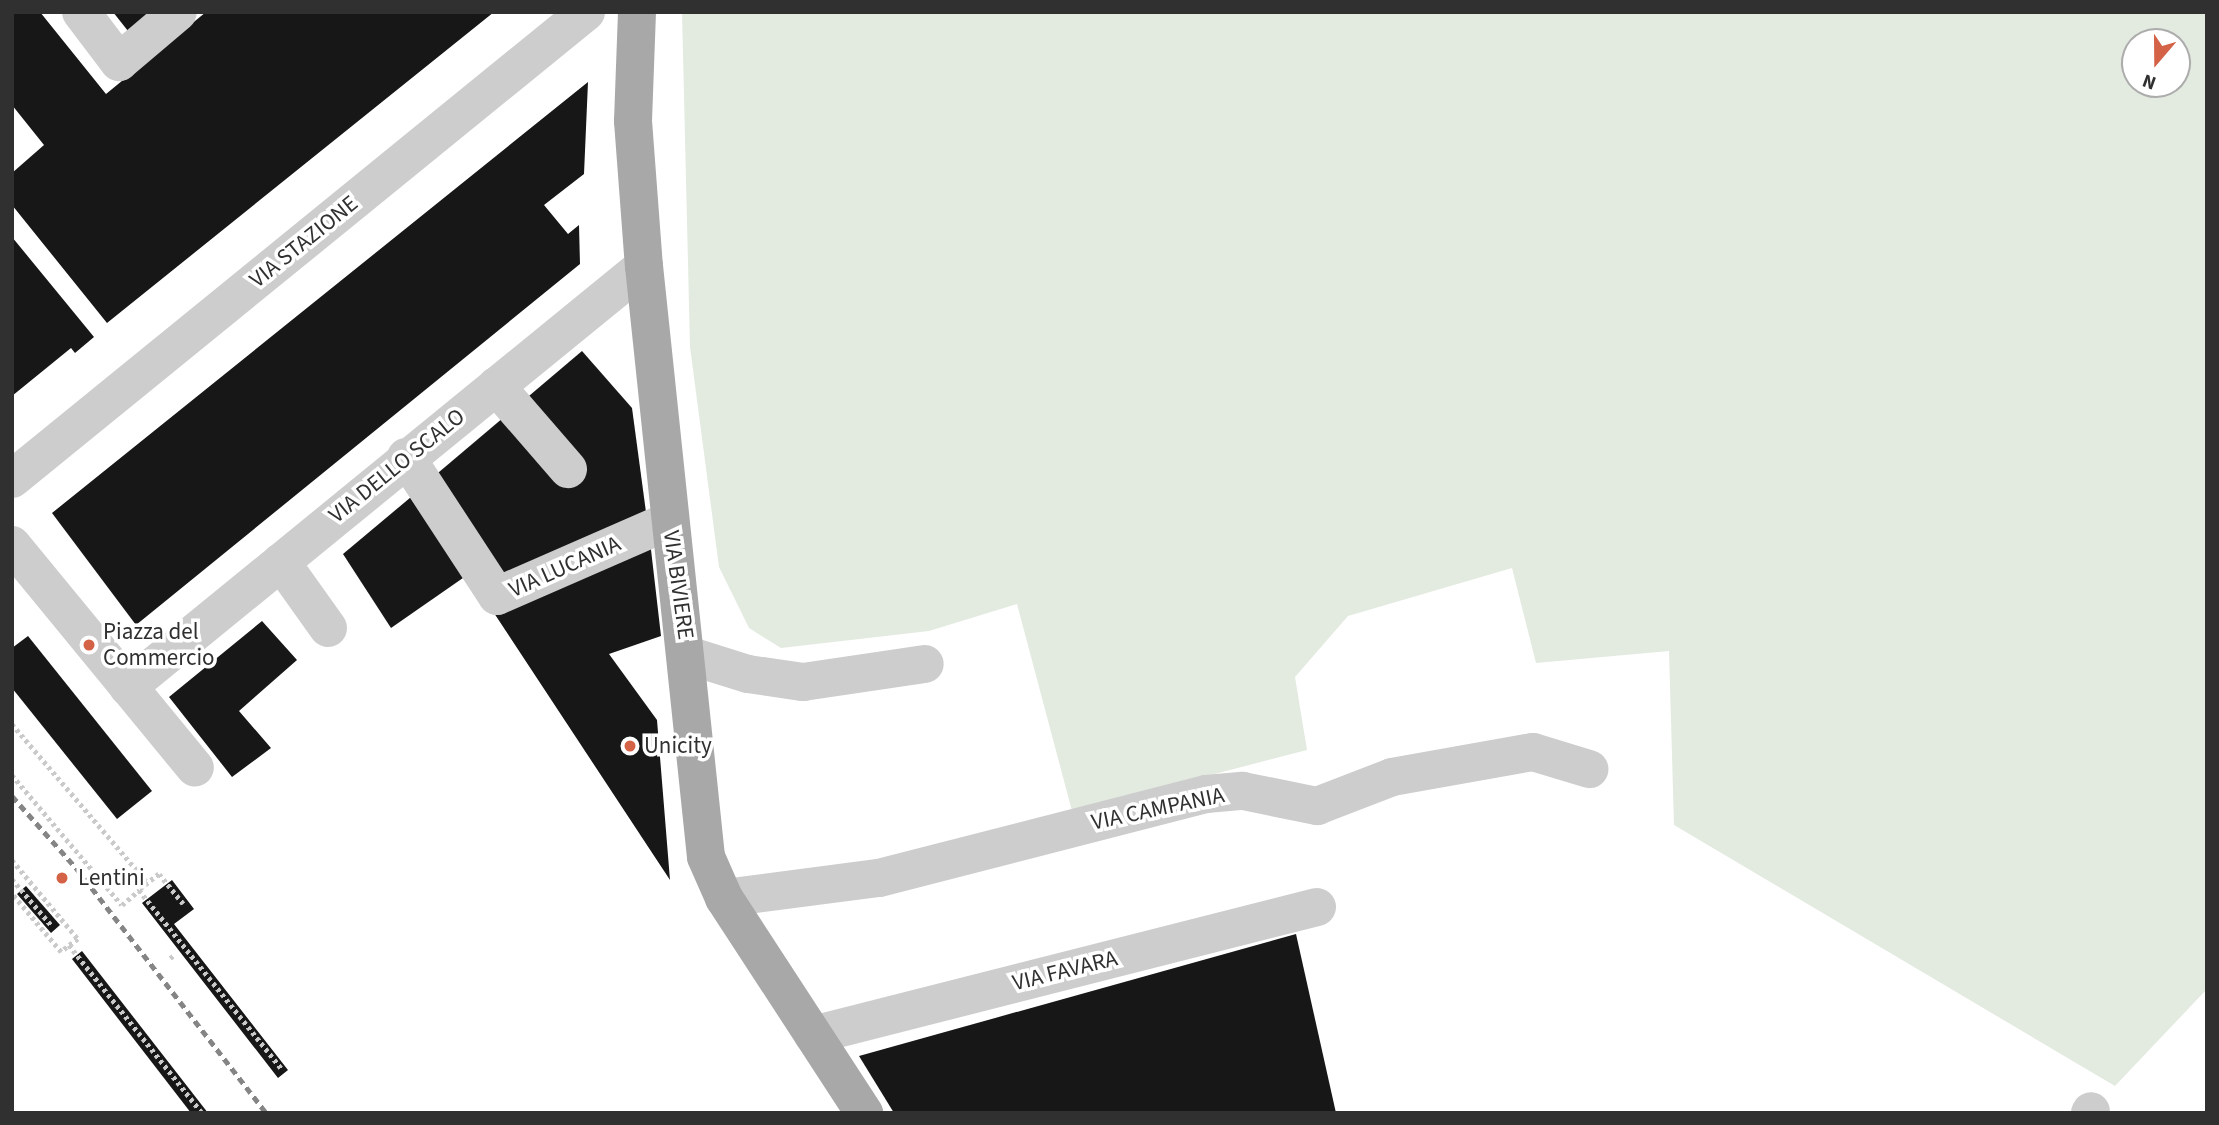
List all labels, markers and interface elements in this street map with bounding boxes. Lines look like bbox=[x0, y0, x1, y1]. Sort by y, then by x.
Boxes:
north arrow bbox=[2121, 28, 2191, 98]
text: N bbox=[2139, 66, 2160, 96]
street label: VIA STAZIONE bbox=[244, 190, 364, 294]
street label: VIA DELLO SCALO bbox=[324, 403, 470, 529]
street label: VIA BIVIERE bbox=[657, 529, 699, 641]
street label: VIA LUCANIA bbox=[505, 530, 625, 604]
place label: Piazza del Commercio bbox=[103, 618, 215, 672]
marker: Piazza del Commercio bbox=[81, 637, 97, 653]
place label: Unicity bbox=[644, 732, 712, 760]
marker: Unicity bbox=[622, 738, 638, 754]
street label: VIA CAMPANIA bbox=[1089, 781, 1227, 837]
place label: Lentini bbox=[78, 864, 145, 892]
marker: Lentini bbox=[52, 868, 72, 888]
street label: VIA FAVARA bbox=[1010, 945, 1120, 997]

